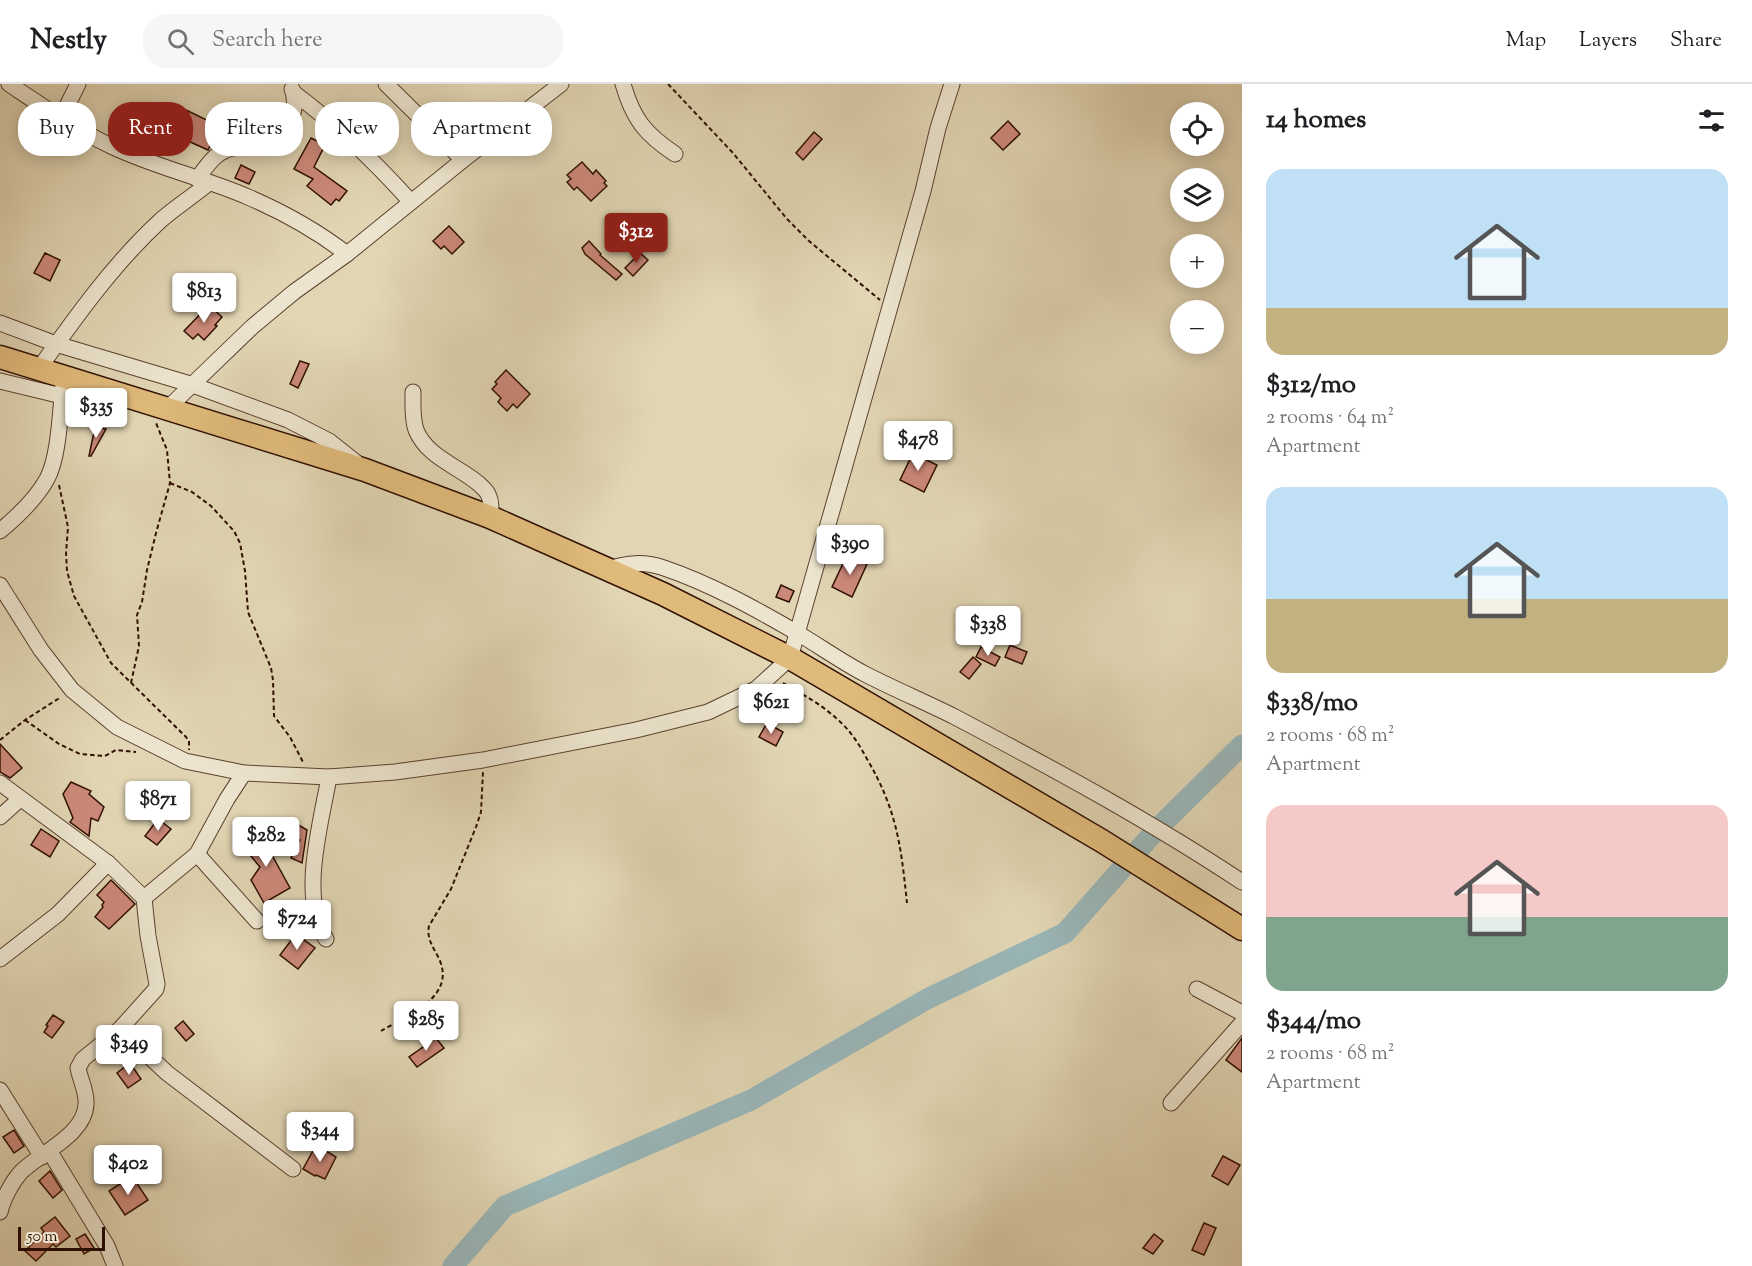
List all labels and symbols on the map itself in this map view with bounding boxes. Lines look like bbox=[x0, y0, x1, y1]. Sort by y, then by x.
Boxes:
pin: $312 bbox=[600, 213, 672, 264]
pin: $813 bbox=[168, 273, 240, 324]
pin: $335 bbox=[60, 388, 132, 439]
pin: $478 bbox=[882, 421, 954, 472]
pin: $390 bbox=[814, 525, 886, 576]
pin: $338 bbox=[952, 606, 1024, 657]
pin: $621 bbox=[735, 684, 807, 735]
pin: $871 bbox=[122, 781, 194, 832]
pin: $282 bbox=[230, 817, 302, 868]
pin: $724 bbox=[261, 900, 333, 951]
pin: $285 bbox=[390, 1001, 462, 1052]
pin: $349 bbox=[93, 1025, 165, 1076]
pin: $344 bbox=[284, 1112, 356, 1163]
pin: $402 bbox=[92, 1145, 164, 1196]
scale bar bbox=[18, 1224, 105, 1252]

